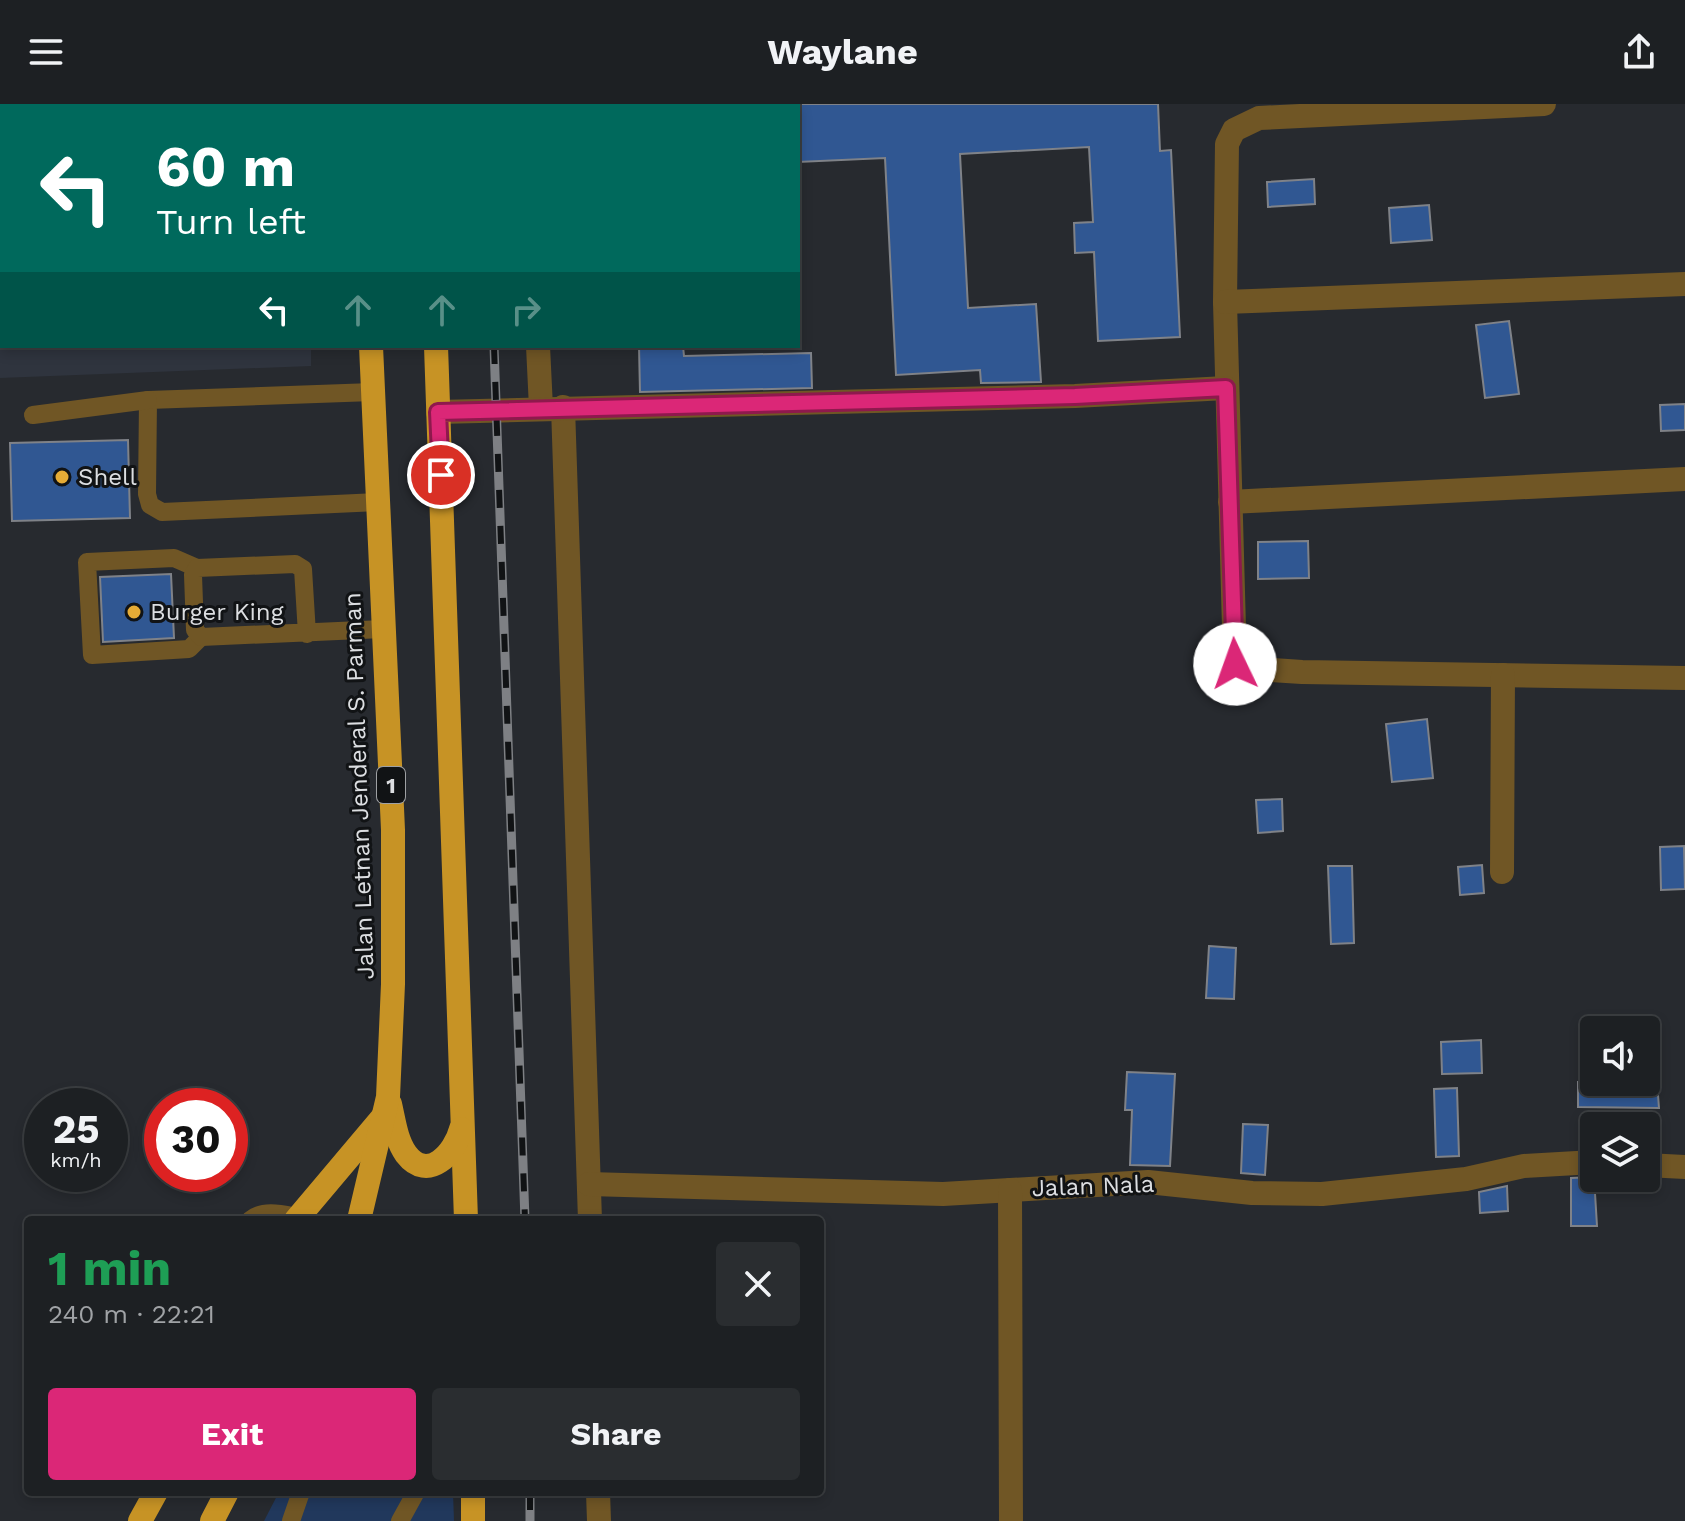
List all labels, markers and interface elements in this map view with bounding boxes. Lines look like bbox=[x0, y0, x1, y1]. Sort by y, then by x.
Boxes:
icon: menu bbox=[24, 30, 68, 74]
icon: share bbox=[1617, 30, 1661, 74]
text: Waylane bbox=[767, 31, 918, 73]
text: 60 m bbox=[156, 134, 295, 200]
icon: left bbox=[24, 136, 128, 240]
text: Turn left bbox=[156, 201, 306, 243]
icon: left bbox=[252, 288, 296, 332]
icon: ahead bbox=[336, 288, 380, 332]
icon: ahead bbox=[420, 288, 464, 332]
icon: right bbox=[504, 288, 548, 332]
pin bbox=[407, 441, 475, 509]
icon: arrive bbox=[419, 453, 463, 497]
place label: Shell bbox=[78, 463, 137, 491]
marker: Shell bbox=[53, 468, 71, 486]
street label: Jalan Letnan Jenderal S. Parman bbox=[338, 592, 380, 980]
place label: Burger King bbox=[150, 598, 284, 626]
marker: Burger King bbox=[125, 603, 143, 621]
position arrow bbox=[1193, 622, 1277, 706]
road number: 1 bbox=[377, 767, 405, 803]
map controls bbox=[1580, 1016, 1660, 1192]
button: sound bbox=[1580, 1016, 1660, 1096]
speed limit sign: 30 bbox=[144, 1088, 248, 1192]
text: 25 bbox=[52, 1106, 100, 1153]
button: layers bbox=[1580, 1112, 1660, 1192]
text: km/h bbox=[50, 1148, 102, 1172]
street label: Jalan Nala bbox=[1031, 1170, 1155, 1202]
text: 1 min bbox=[48, 1240, 171, 1297]
button: close bbox=[716, 1242, 800, 1326]
text: 240 m · 22:21 bbox=[48, 1299, 215, 1329]
button: Exit bbox=[48, 1388, 416, 1480]
button: Share bbox=[432, 1388, 800, 1480]

